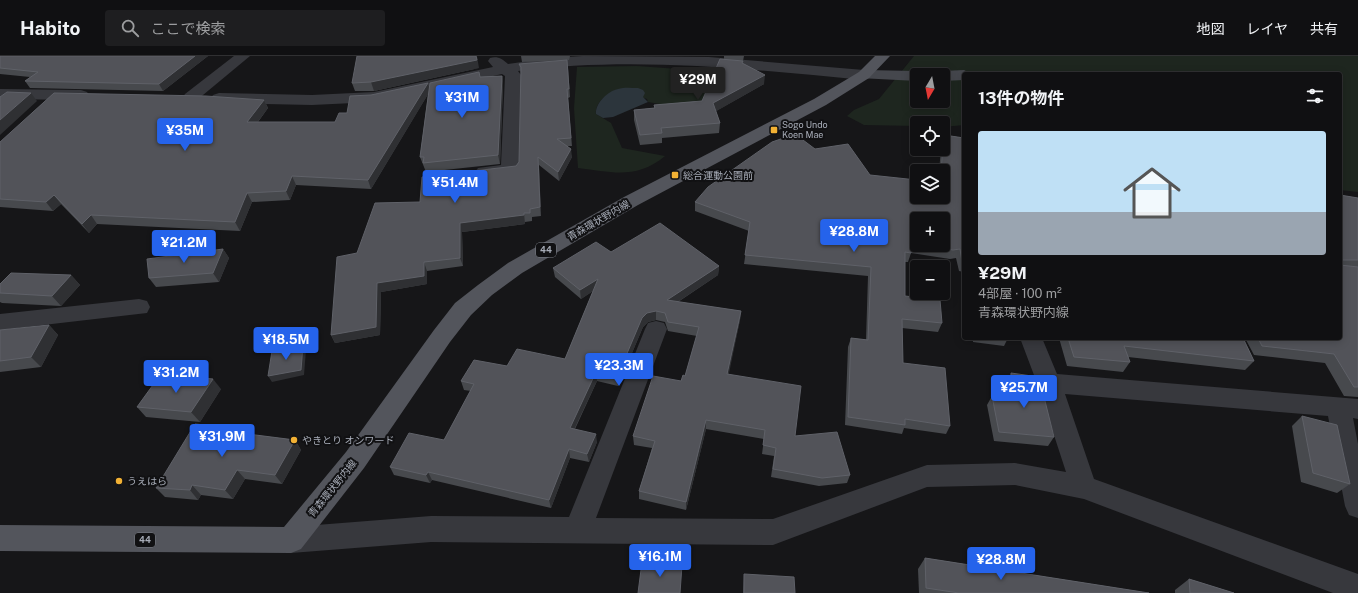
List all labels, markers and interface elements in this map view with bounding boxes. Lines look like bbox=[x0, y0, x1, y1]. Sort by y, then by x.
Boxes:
search box bbox=[105, 10, 385, 46]
text: Habito bbox=[20, 17, 81, 39]
icon: search bbox=[119, 17, 141, 39]
text: ここで検索 bbox=[151, 20, 226, 37]
text: 地図 bbox=[1196, 21, 1224, 37]
text: レイヤ bbox=[1246, 21, 1288, 37]
text: 共有 bbox=[1310, 21, 1338, 37]
pin: ¥29M bbox=[674, 67, 722, 101]
north arrow bbox=[910, 68, 950, 108]
map controls bbox=[910, 68, 950, 300]
text: ¥29M bbox=[679, 72, 717, 87]
pin: ¥31M bbox=[438, 85, 486, 119]
icon: filters bbox=[1304, 85, 1326, 107]
text: 13件の物件 bbox=[978, 88, 1065, 108]
text: ¥31M bbox=[445, 90, 479, 105]
button: locate bbox=[910, 116, 950, 156]
pin: ¥35M bbox=[161, 118, 209, 152]
place label: Sogo Undo Koen Mae bbox=[782, 119, 828, 140]
text: ¥35M bbox=[166, 123, 204, 138]
marker: Sogo Undo Koen Mae bbox=[769, 125, 779, 135]
icon: home bbox=[1116, 157, 1188, 229]
button: layers bbox=[910, 164, 950, 204]
place label: 総合運動公園前 bbox=[683, 169, 753, 181]
pin: ¥51.4M bbox=[422, 170, 488, 204]
marker: 総合運動公園前 bbox=[670, 170, 680, 180]
text: ¥51.4M bbox=[432, 175, 478, 190]
street label: 青森環状野内線 bbox=[565, 197, 631, 243]
button: + bbox=[910, 212, 950, 252]
pin: ¥28.8M bbox=[821, 219, 887, 253]
text: ¥28.8M bbox=[829, 224, 879, 239]
pin: ¥21.2M bbox=[151, 230, 217, 264]
text: ¥21.2M bbox=[161, 235, 207, 250]
road number: 44 bbox=[536, 243, 556, 257]
button: − bbox=[910, 260, 950, 300]
text: ¥29M bbox=[978, 263, 1027, 283]
text: 4部屋 · 100 m² bbox=[978, 286, 1062, 301]
text: 青森環状野内線 bbox=[978, 305, 1069, 320]
pin: ¥18.5M bbox=[253, 327, 319, 361]
text: ¥18.5M bbox=[262, 332, 310, 347]
pin: ¥23.3M bbox=[586, 353, 652, 387]
text: ¥23.3M bbox=[594, 358, 644, 373]
pin: ¥31.2M bbox=[143, 360, 209, 394]
text: ¥31.2M bbox=[153, 365, 199, 380]
pin: ¥25.7M bbox=[991, 375, 1057, 409]
text: ¥25.7M bbox=[1000, 380, 1048, 395]
pin: ¥31.9M bbox=[189, 424, 255, 458]
text: ¥31.9M bbox=[199, 429, 245, 444]
place label: やきとり オンワード bbox=[302, 434, 394, 446]
marker: やきとり オンワード bbox=[289, 435, 299, 445]
street label: 青森環状野内線 bbox=[305, 457, 359, 519]
place label: うえはら bbox=[127, 475, 167, 487]
marker: うえはら bbox=[114, 476, 124, 486]
road number: 44 bbox=[135, 533, 155, 547]
pin: ¥16.1M bbox=[627, 544, 693, 578]
pin: ¥28.8M bbox=[968, 547, 1034, 581]
text: ¥16.1M bbox=[638, 549, 682, 564]
text: ¥28.8M bbox=[976, 552, 1026, 567]

